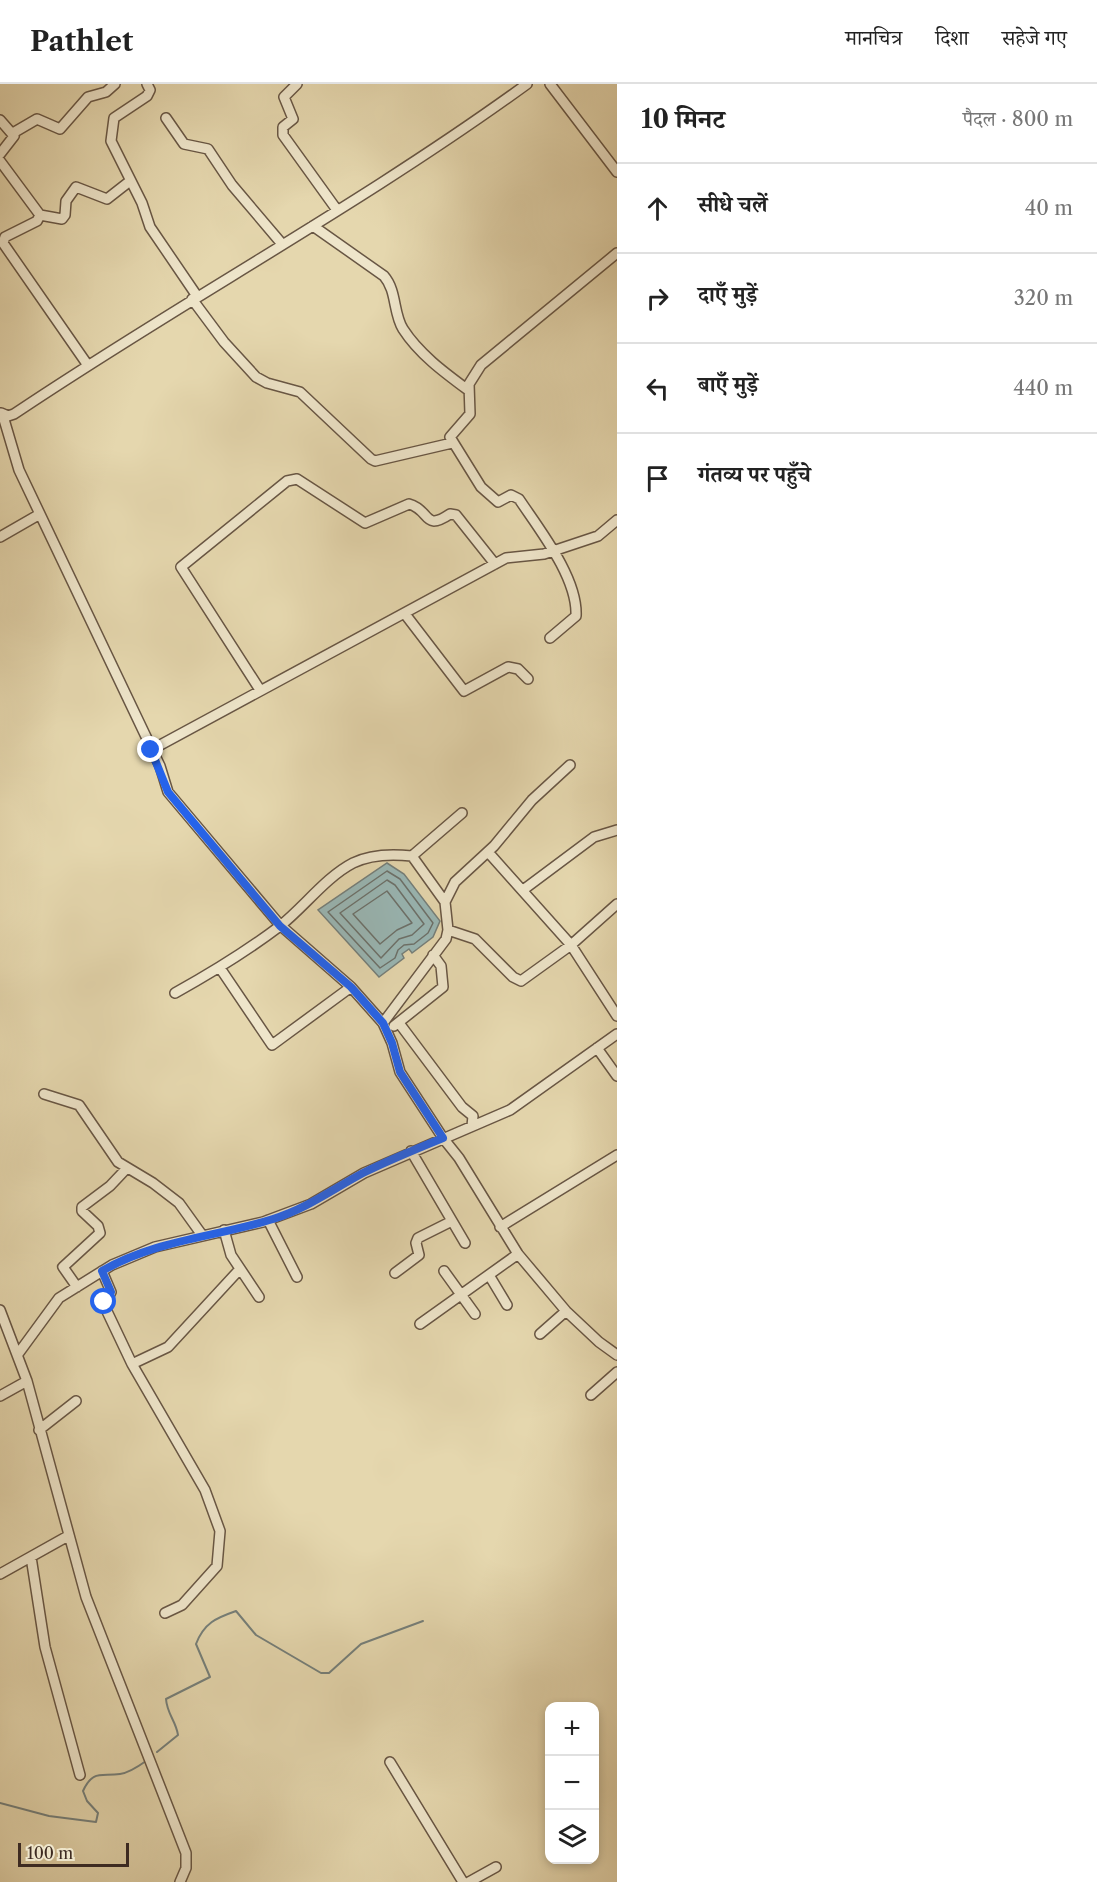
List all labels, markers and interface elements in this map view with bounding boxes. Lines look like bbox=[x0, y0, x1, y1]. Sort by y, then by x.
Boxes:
text: Pathlet bbox=[30, 24, 133, 58]
text: मानचित्र bbox=[845, 25, 902, 50]
text: दिशा bbox=[935, 25, 969, 50]
text: सहेजे गए bbox=[1002, 25, 1067, 50]
text: 10 मिनट bbox=[641, 103, 725, 135]
text: पैदल · 800 m bbox=[963, 107, 1073, 131]
text: सीधे चलें bbox=[698, 191, 767, 218]
icon: ahead bbox=[641, 192, 674, 225]
text: 40 m bbox=[1025, 196, 1073, 220]
text: दाएँ मुड़ें bbox=[698, 281, 757, 308]
icon: right bbox=[641, 282, 674, 315]
text: 320 m bbox=[1014, 286, 1073, 310]
text: बाएँ मुड़ें bbox=[698, 371, 758, 398]
icon: left bbox=[641, 372, 674, 405]
text: 440 m bbox=[1013, 376, 1073, 400]
text: गंतव्य पर पहुँचे bbox=[698, 461, 811, 488]
icon: arrive bbox=[641, 462, 674, 495]
route end bbox=[137, 736, 163, 762]
route start bbox=[90, 1288, 116, 1314]
map controls bbox=[545, 1702, 599, 1864]
button: + bbox=[545, 1702, 599, 1756]
button: − bbox=[545, 1756, 599, 1810]
button: layers bbox=[545, 1810, 599, 1864]
scale bar bbox=[18, 1840, 129, 1868]
text: 100 m bbox=[27, 1843, 73, 1863]

